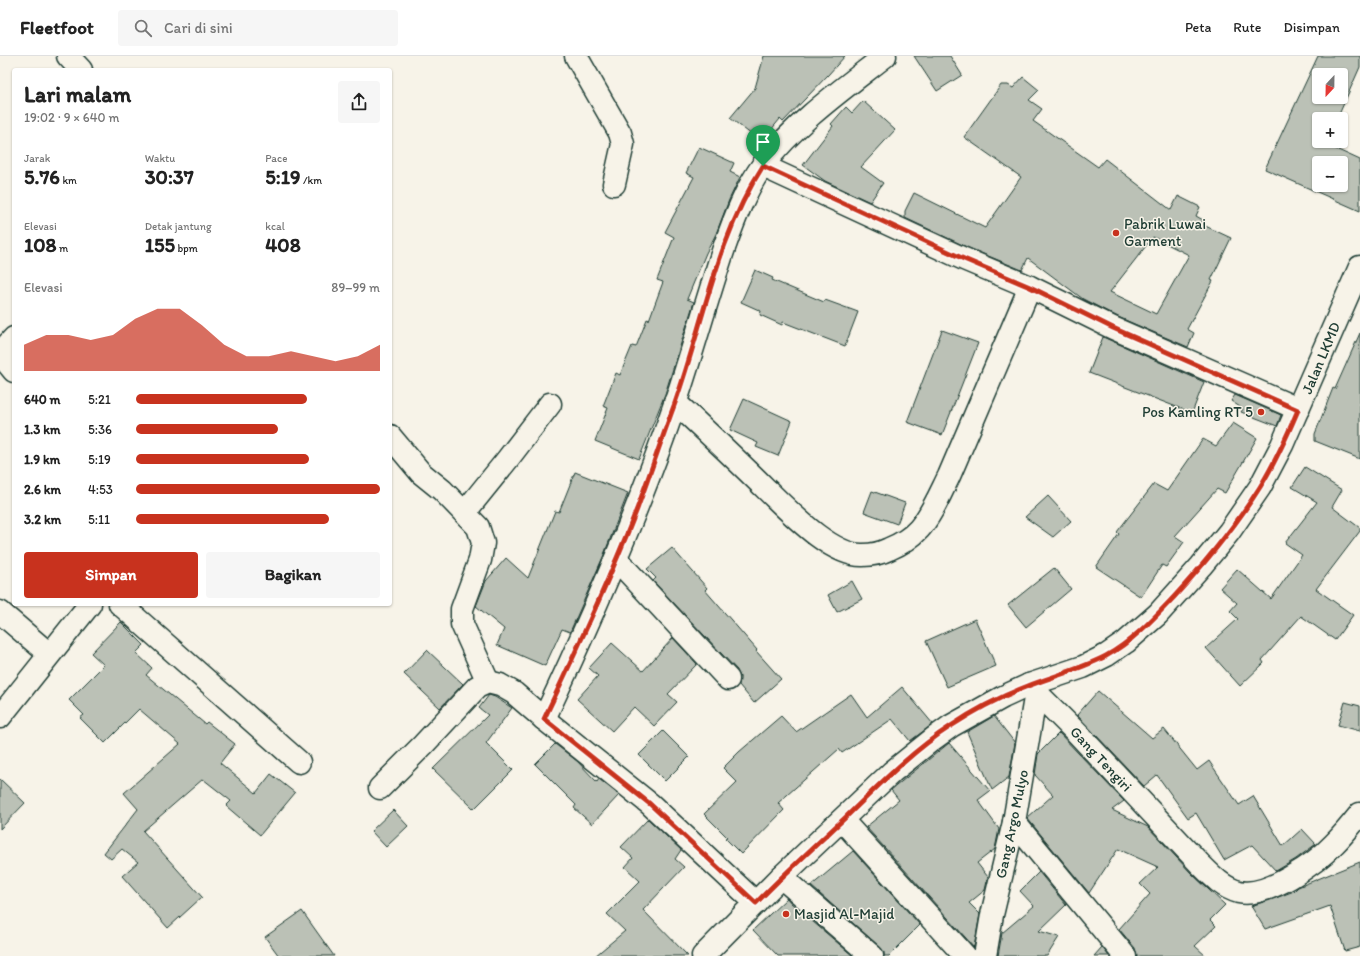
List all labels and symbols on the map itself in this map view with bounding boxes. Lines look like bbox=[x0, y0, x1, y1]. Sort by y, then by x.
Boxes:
north arrow bbox=[1312, 68, 1348, 104]
pin bbox=[746, 125, 780, 166]
place label: Pabrik Luwai Garment bbox=[1124, 215, 1206, 250]
marker: Pabrik Luwai Garment bbox=[1111, 228, 1121, 238]
street label: Jalan LKMD bbox=[1298, 319, 1344, 397]
place label: Pos Kamling RT 5 bbox=[1142, 403, 1253, 421]
marker: Pos Kamling RT 5 bbox=[1256, 407, 1266, 417]
street label: Gang Tengiri bbox=[1066, 723, 1136, 795]
street label: Gang Argo Mulyo bbox=[992, 768, 1032, 880]
place label: Masjid Al-Majid bbox=[794, 905, 895, 923]
marker: Masjid Al-Majid bbox=[781, 909, 791, 919]

